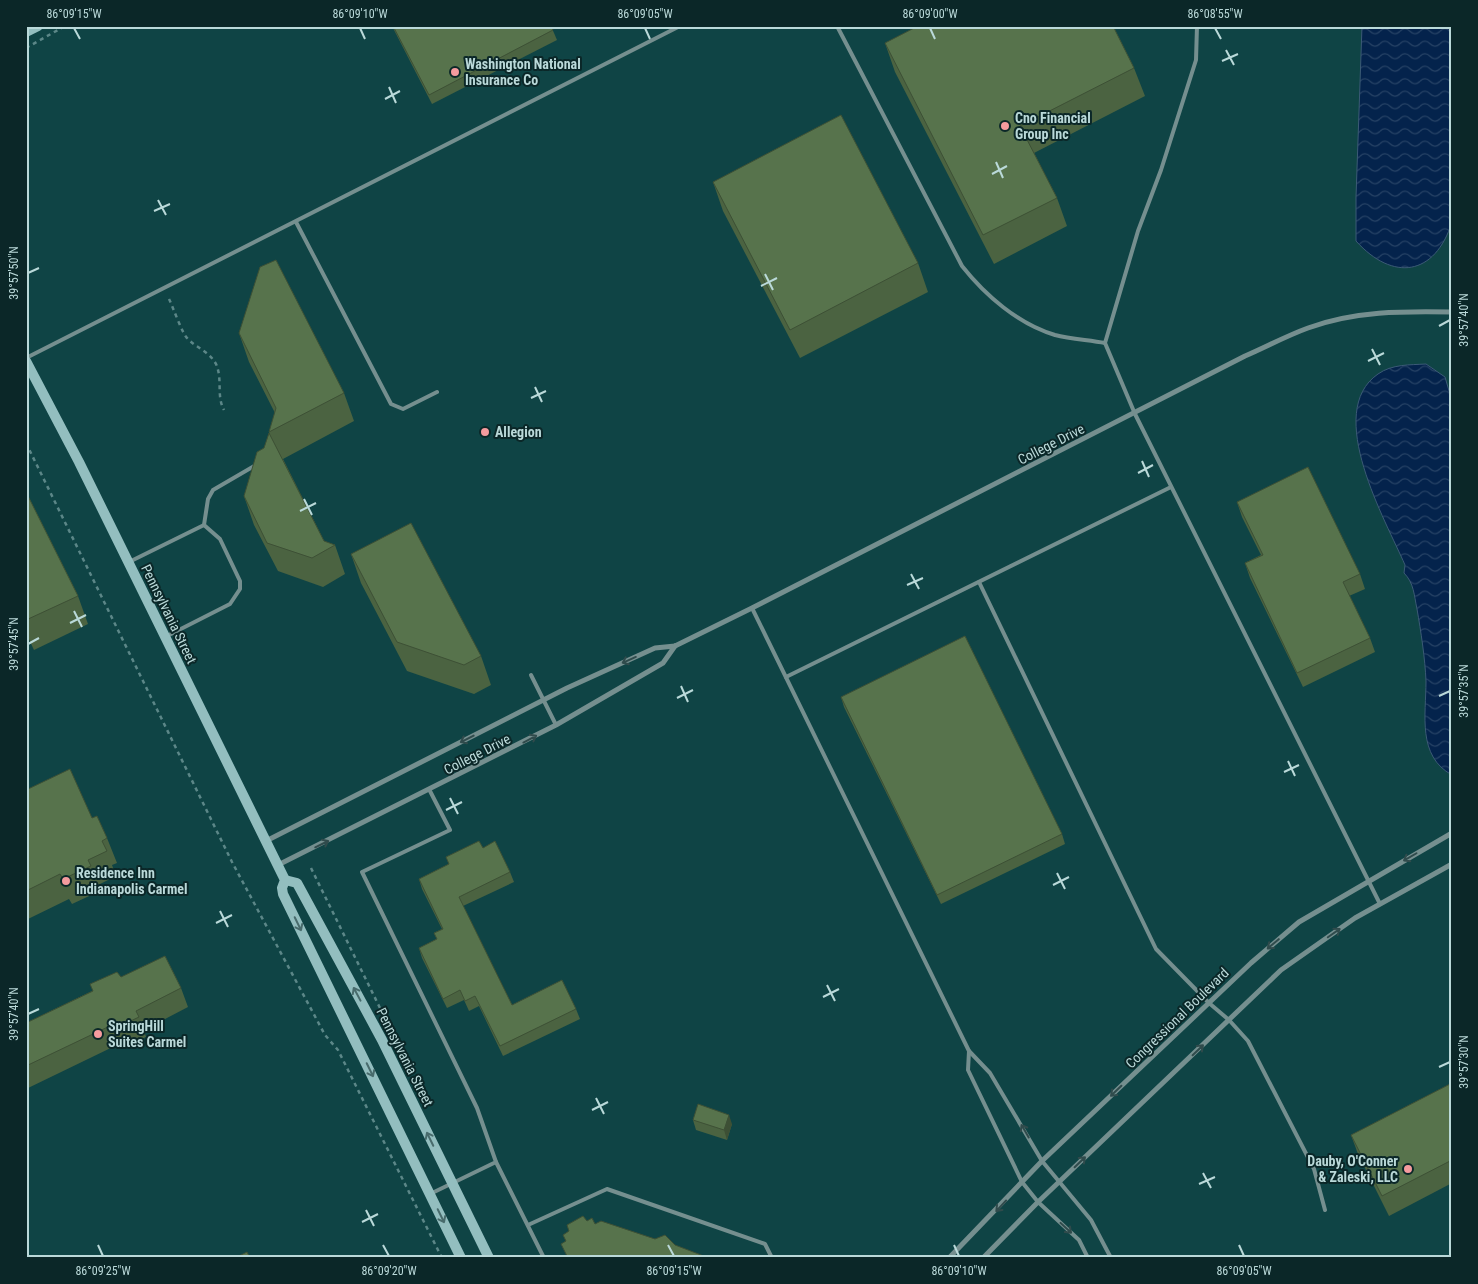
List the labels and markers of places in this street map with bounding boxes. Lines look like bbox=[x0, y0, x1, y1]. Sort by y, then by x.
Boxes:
place label: Washington National Insurance Co bbox=[465, 56, 581, 88]
marker: Washington National Insurance Co bbox=[449, 66, 461, 78]
place label: Cno Financial Group Inc bbox=[1015, 110, 1091, 142]
marker: Cno Financial Group Inc bbox=[999, 120, 1011, 132]
place label: Allegion bbox=[495, 424, 542, 440]
marker: Allegion bbox=[479, 426, 491, 438]
place label: Residence Inn Indianapolis Carmel bbox=[76, 865, 188, 897]
marker: Residence Inn Indianapolis Carmel bbox=[60, 875, 72, 887]
place label: SpringHill Suites Carmel bbox=[108, 1018, 186, 1050]
marker: SpringHill Suites Carmel bbox=[92, 1028, 104, 1040]
place label: Dauby, O'Conner & Zaleski, LLC bbox=[1307, 1153, 1398, 1185]
marker: Dauby, O'Conner & Zaleski, LLC bbox=[1402, 1163, 1414, 1175]

